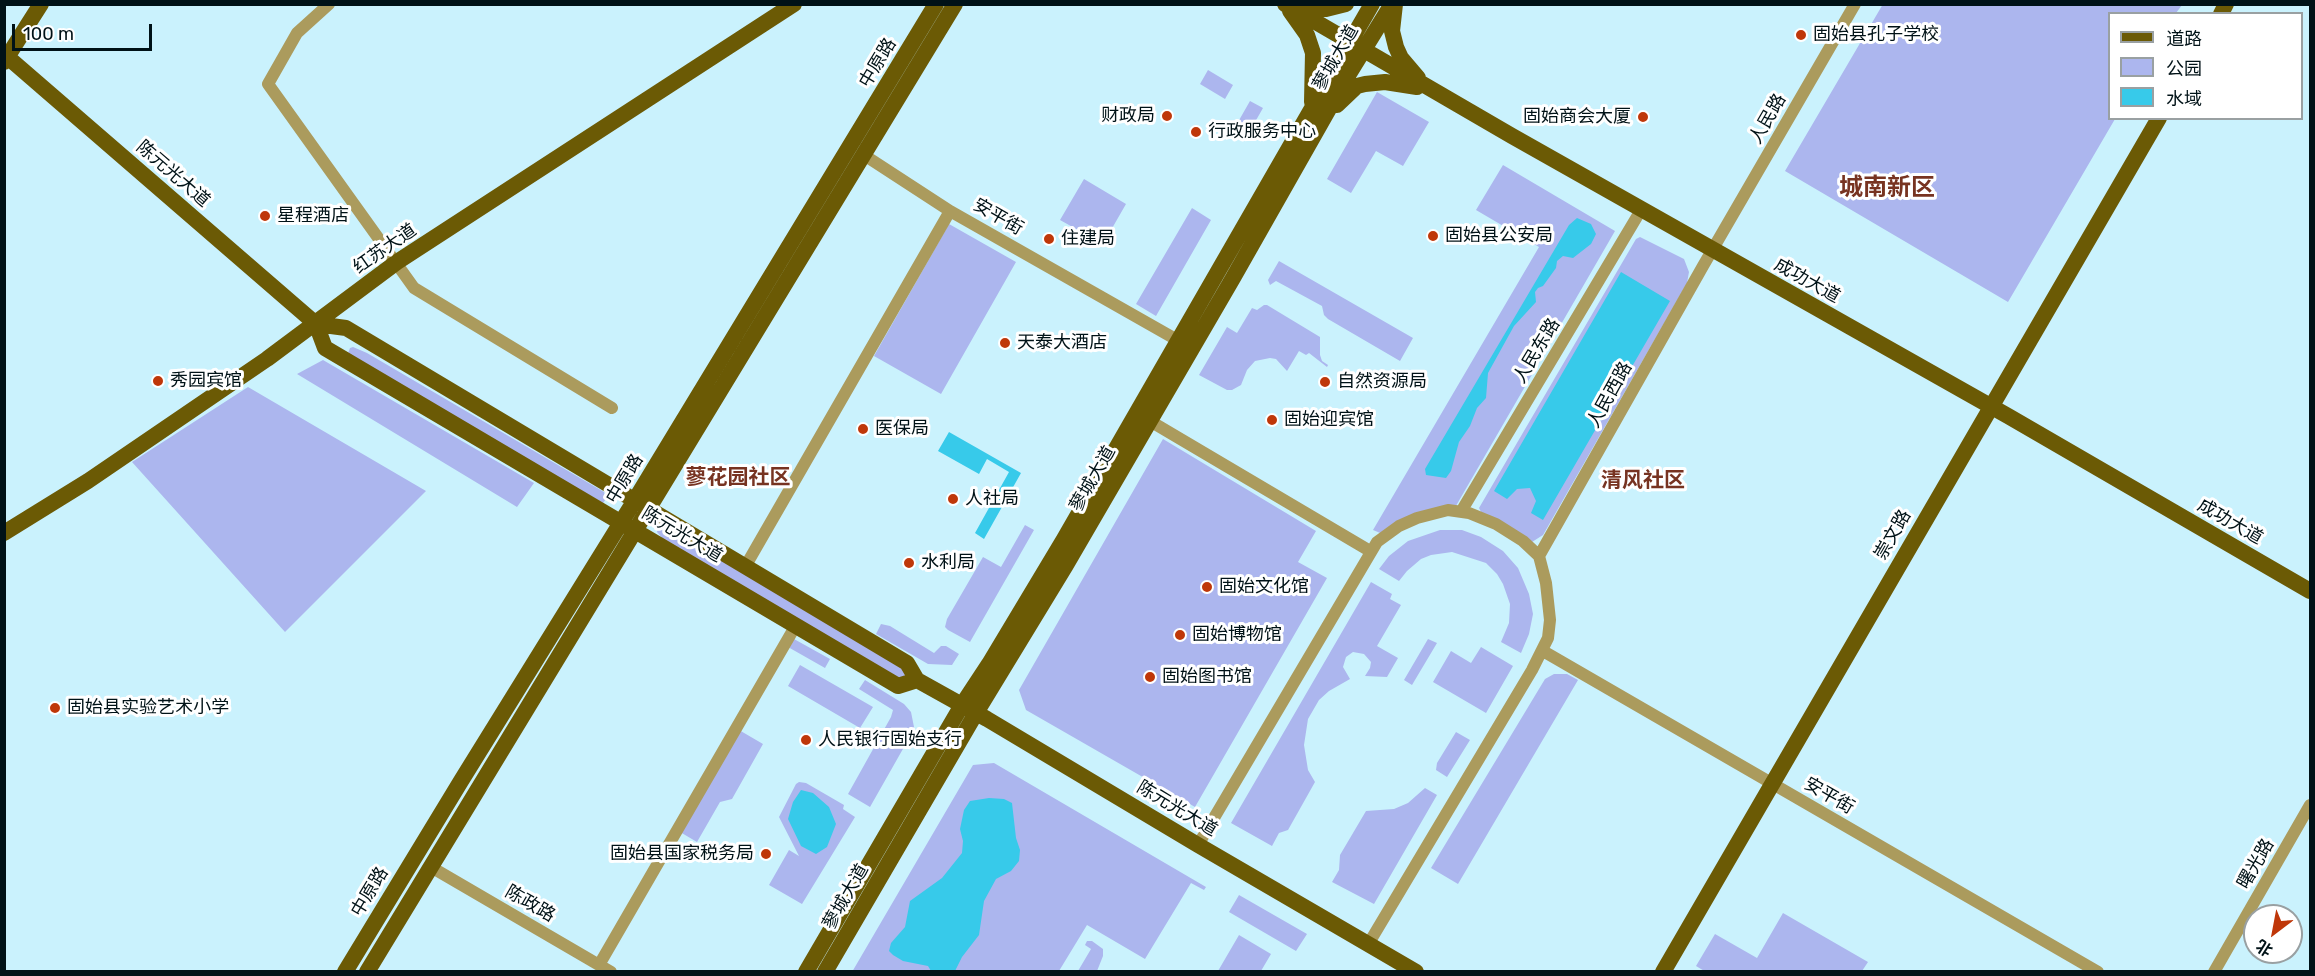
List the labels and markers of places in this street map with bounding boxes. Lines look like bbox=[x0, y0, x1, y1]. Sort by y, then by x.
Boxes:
place label: 固始县孔子学校 bbox=[1813, 24, 1939, 46]
marker: 固始县孔子学校 bbox=[1794, 28, 1808, 42]
place label: 财政局 bbox=[1101, 105, 1155, 127]
place label: 固始商会大厦 bbox=[1523, 106, 1631, 128]
marker: 财政局 bbox=[1160, 109, 1174, 123]
marker: 固始商会大厦 bbox=[1636, 110, 1650, 124]
place label: 行政服务中心 bbox=[1208, 121, 1316, 143]
marker: 行政服务中心 bbox=[1189, 125, 1203, 139]
place label: 星程酒店 bbox=[277, 205, 349, 227]
marker: 星程酒店 bbox=[258, 209, 272, 223]
place label: 固始县公安局 bbox=[1445, 225, 1553, 247]
place label: 住建局 bbox=[1061, 228, 1115, 250]
marker: 固始县公安局 bbox=[1426, 229, 1440, 243]
marker: 住建局 bbox=[1042, 232, 1056, 246]
place label: 天泰大酒店 bbox=[1017, 332, 1107, 354]
marker: 天泰大酒店 bbox=[998, 336, 1012, 350]
place label: 秀园宾馆 bbox=[170, 370, 242, 392]
place label: 自然资源局 bbox=[1337, 371, 1427, 393]
marker: 秀园宾馆 bbox=[151, 374, 165, 388]
marker: 自然资源局 bbox=[1318, 375, 1332, 389]
place label: 固始迎宾馆 bbox=[1284, 409, 1374, 431]
marker: 固始迎宾馆 bbox=[1265, 413, 1279, 427]
place label: 医保局 bbox=[875, 418, 929, 440]
marker: 医保局 bbox=[856, 422, 870, 436]
place label: 人社局 bbox=[965, 488, 1019, 510]
marker: 人社局 bbox=[946, 492, 960, 506]
place label: 水利局 bbox=[921, 552, 975, 574]
marker: 水利局 bbox=[902, 556, 916, 570]
place label: 固始文化馆 bbox=[1219, 576, 1309, 598]
marker: 固始文化馆 bbox=[1200, 580, 1214, 594]
place label: 固始博物馆 bbox=[1192, 624, 1282, 646]
marker: 固始博物馆 bbox=[1173, 628, 1187, 642]
place label: 固始图书馆 bbox=[1162, 666, 1252, 688]
marker: 固始图书馆 bbox=[1143, 670, 1157, 684]
place label: 固始县实验艺术小学 bbox=[67, 697, 229, 719]
marker: 固始县实验艺术小学 bbox=[48, 701, 62, 715]
place label: 人民银行固始支行 bbox=[818, 729, 962, 751]
marker: 人民银行固始支行 bbox=[799, 733, 813, 747]
place label: 固始县国家税务局 bbox=[610, 843, 754, 865]
marker: 固始县国家税务局 bbox=[759, 847, 773, 861]

